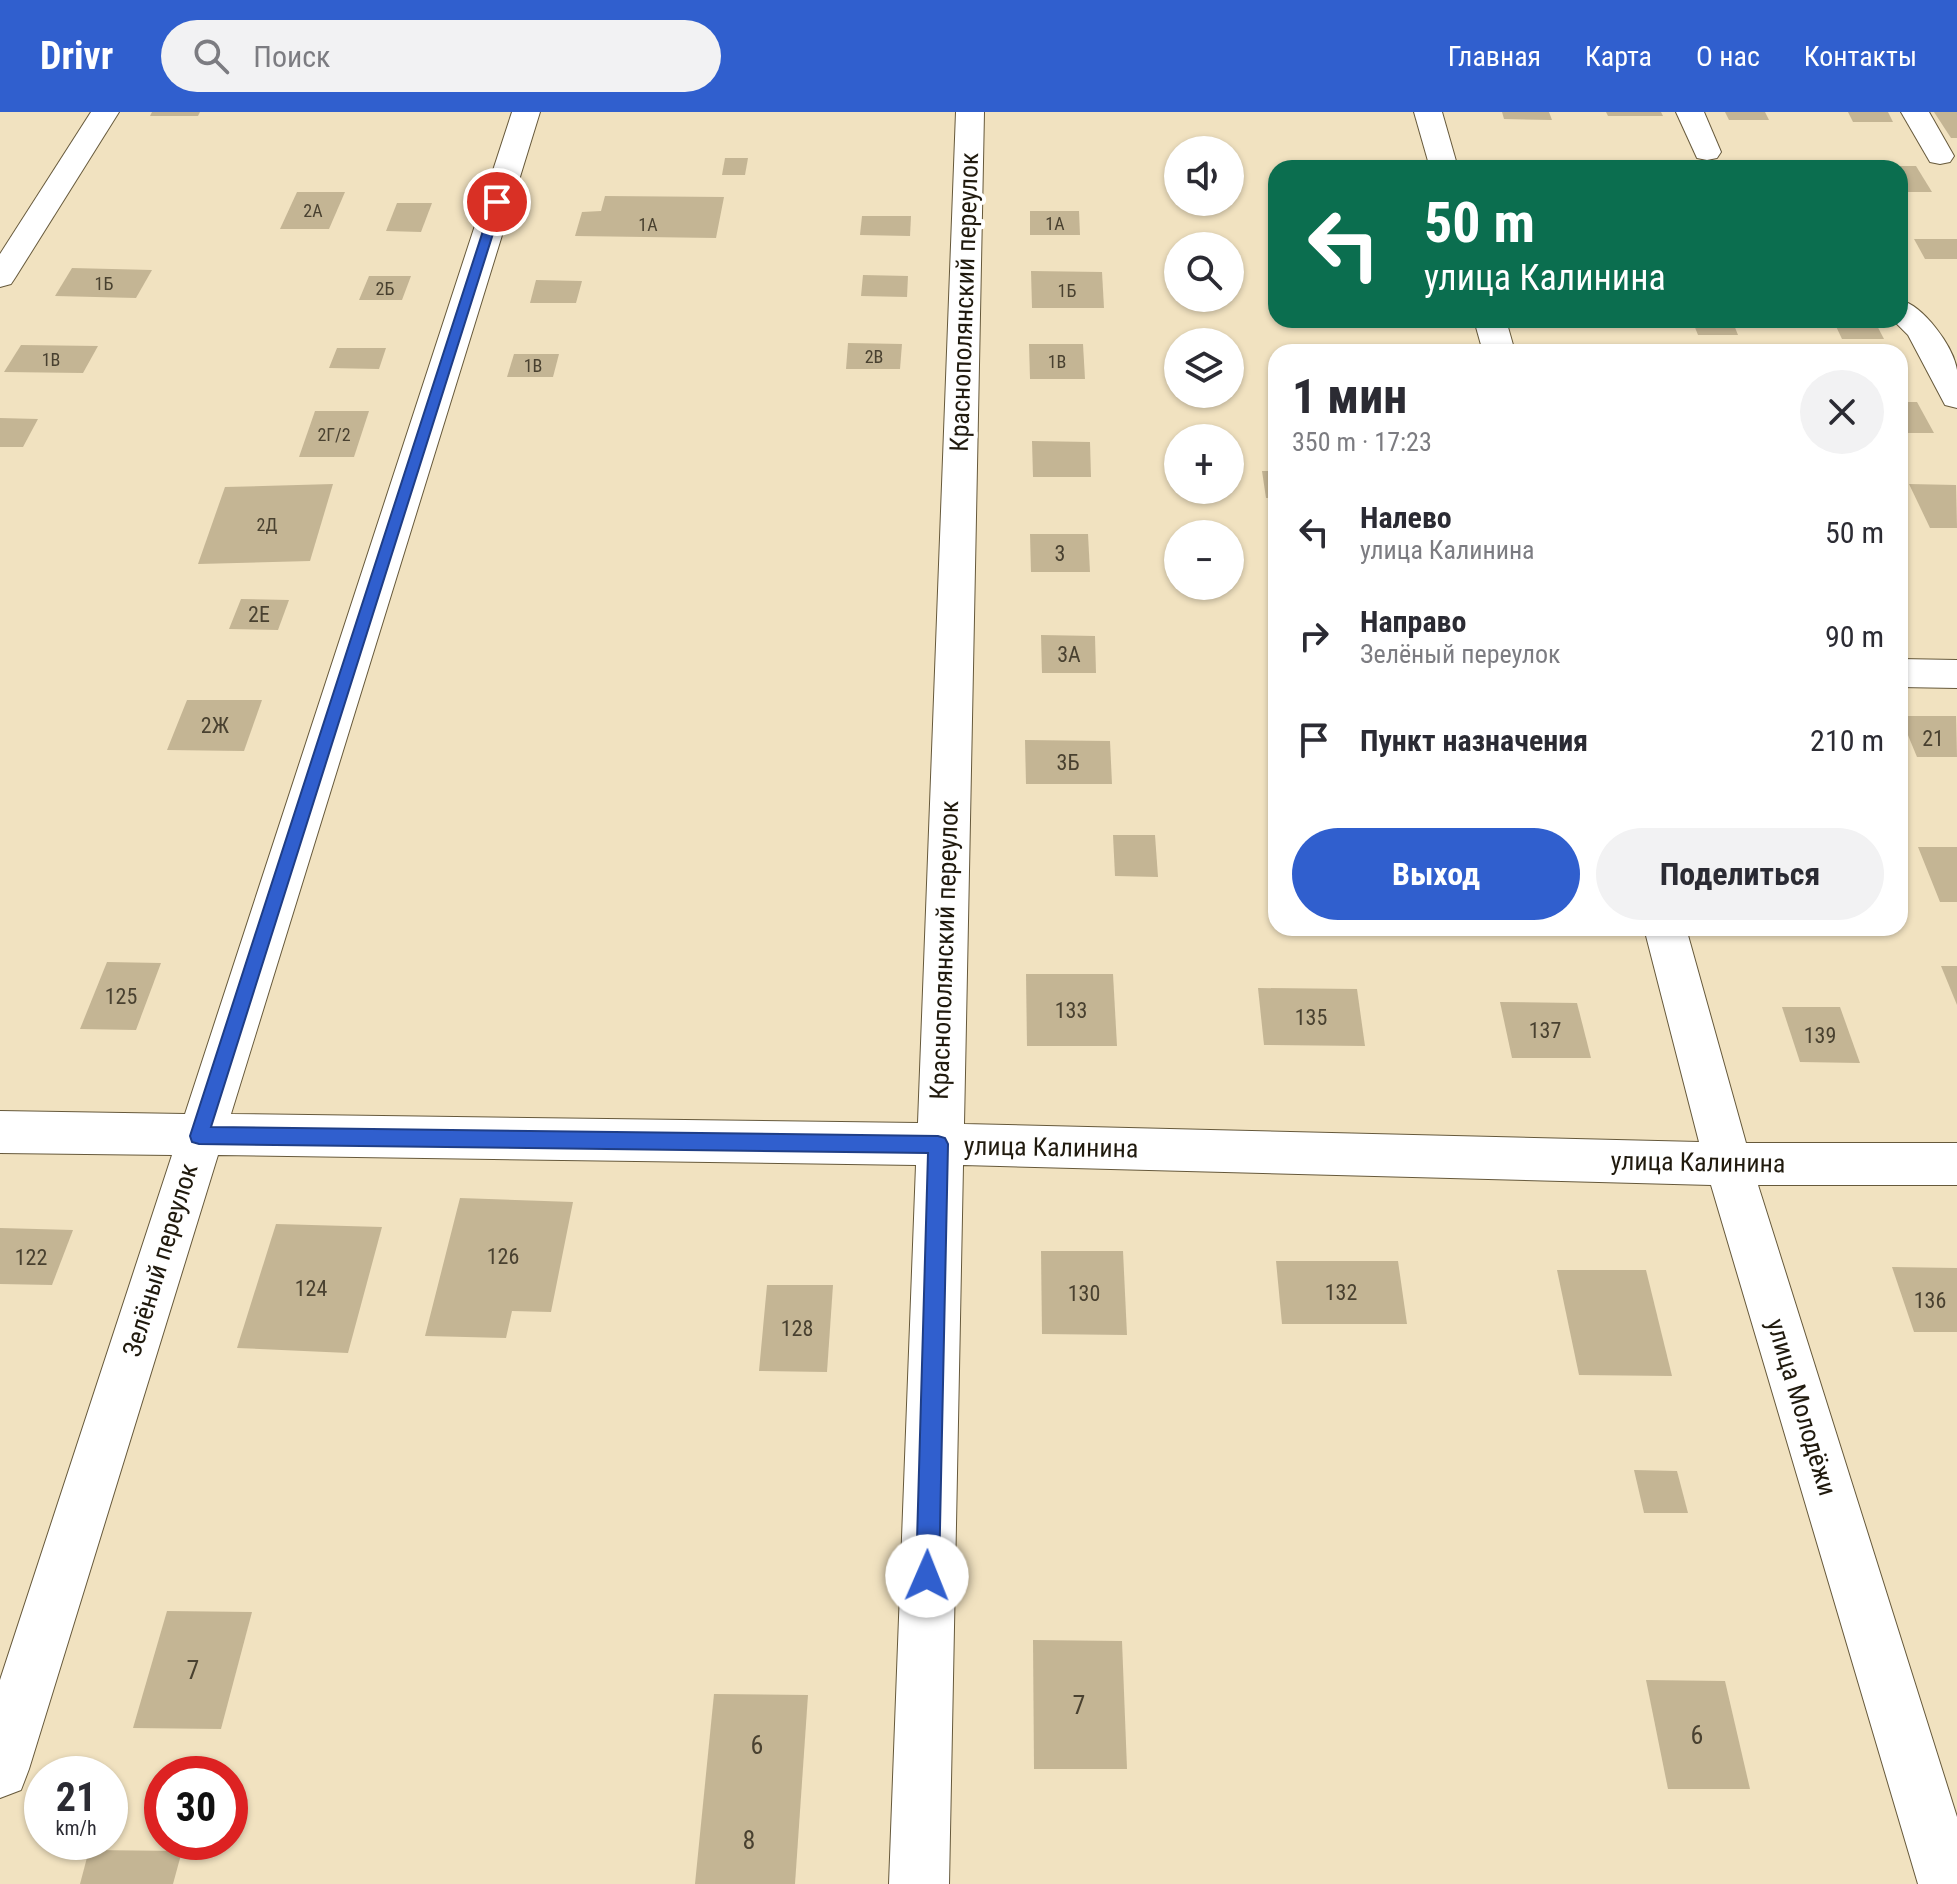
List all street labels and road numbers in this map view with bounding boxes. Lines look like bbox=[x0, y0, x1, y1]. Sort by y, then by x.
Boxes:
street label: Краснополянский переулок bbox=[944, 151, 984, 452]
street label: Краснополянский переулок bbox=[924, 799, 964, 1100]
street label: улица Калинина bbox=[963, 1130, 1139, 1164]
street label: улица Калинина bbox=[1610, 1145, 1786, 1179]
street label: Зелёный переулок bbox=[116, 1159, 204, 1360]
street label: улица Молодёжи bbox=[1761, 1315, 1843, 1499]

